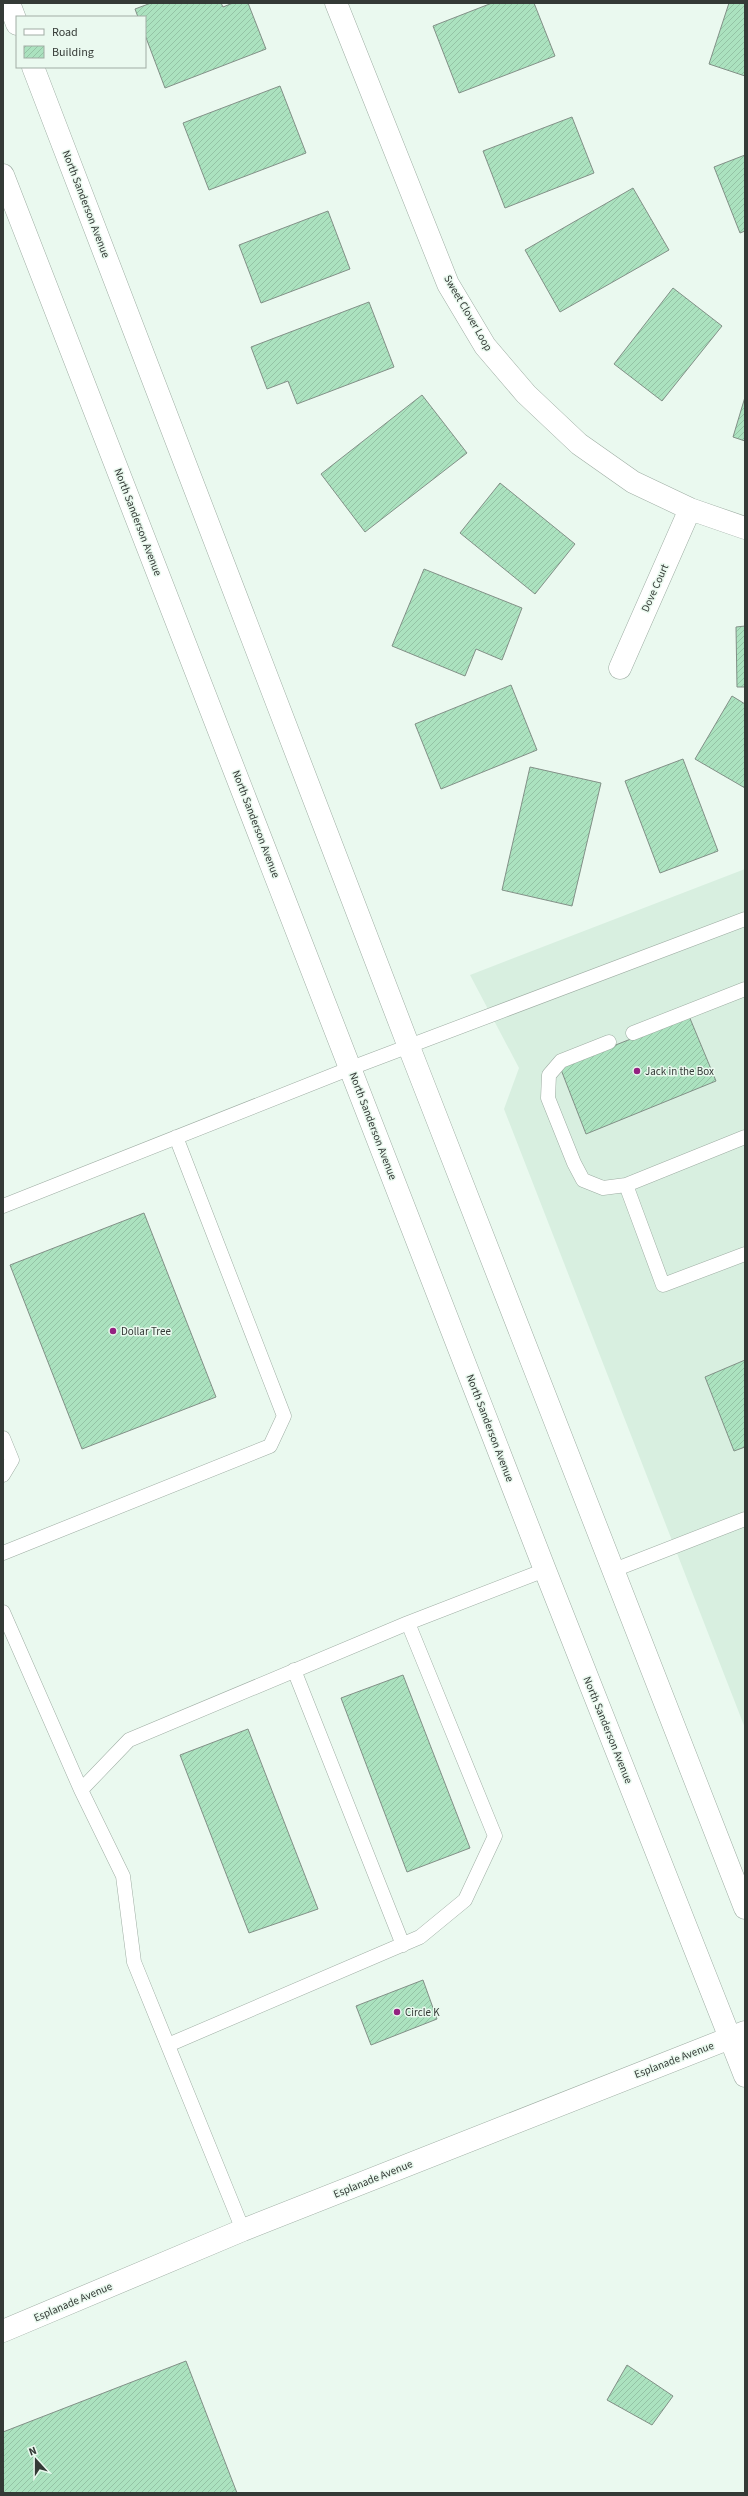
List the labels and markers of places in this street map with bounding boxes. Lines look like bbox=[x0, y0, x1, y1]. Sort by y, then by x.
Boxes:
place label: Jack in the Box bbox=[645, 1064, 714, 1079]
marker: Jack in the Box bbox=[632, 1066, 642, 1076]
place label: Dollar Tree bbox=[121, 1324, 171, 1339]
marker: Dollar Tree bbox=[108, 1326, 118, 1336]
place label: Circle K bbox=[405, 2005, 440, 2020]
marker: Circle K bbox=[392, 2007, 402, 2017]

